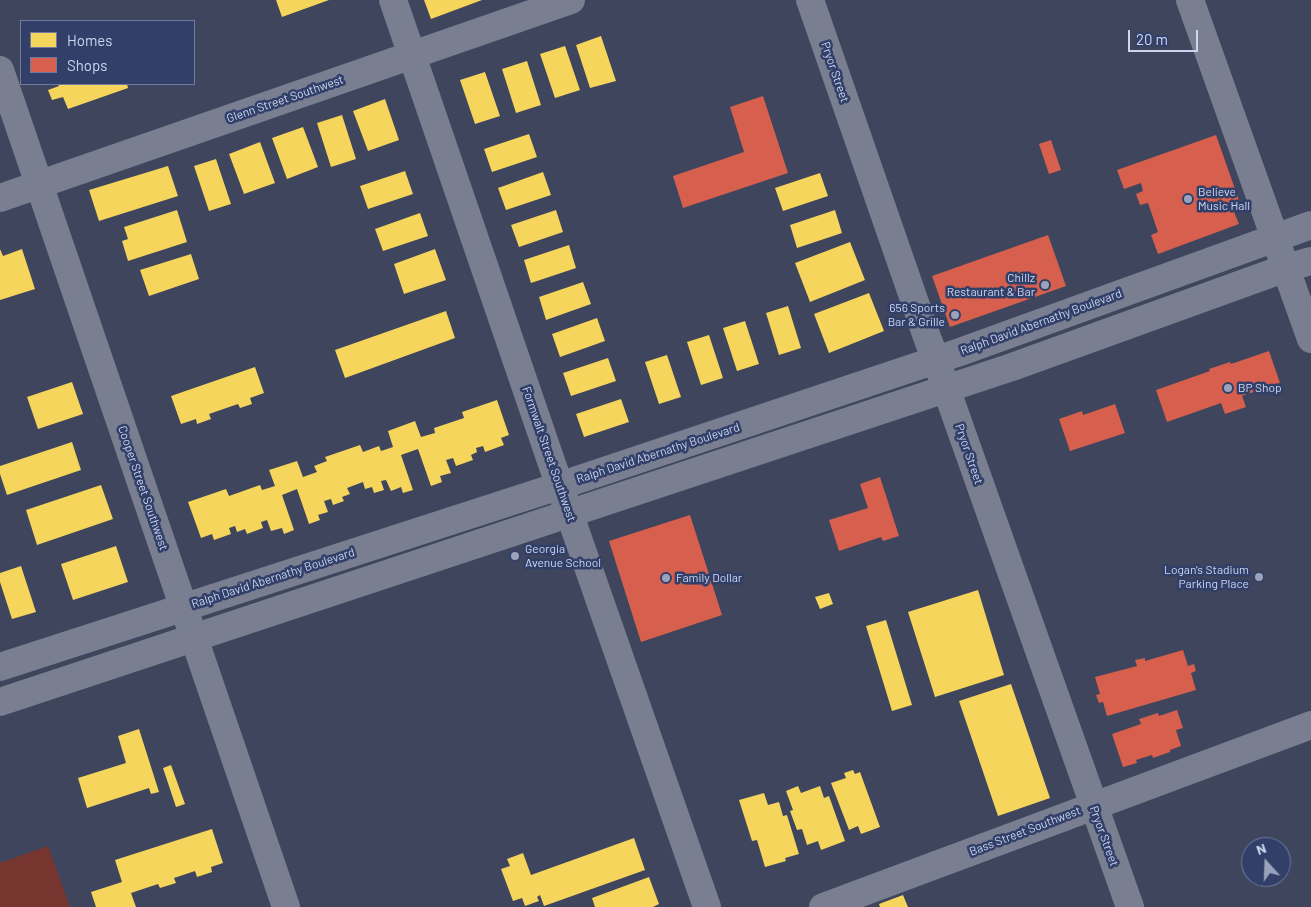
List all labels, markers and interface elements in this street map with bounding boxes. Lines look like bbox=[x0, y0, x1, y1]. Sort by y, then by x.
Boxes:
legend bbox=[20, 20, 195, 85]
scale bar bbox=[1131, 20, 1201, 52]
text: 20 m bbox=[1136, 30, 1168, 48]
text: Homes bbox=[67, 31, 112, 49]
street label: Pryor Street bbox=[818, 40, 852, 104]
text: Shops bbox=[67, 56, 107, 74]
street label: Glenn Street Southwest bbox=[225, 72, 345, 126]
place label: Believe Music Hall bbox=[1198, 185, 1250, 213]
marker: Believe Music Hall bbox=[1182, 193, 1194, 205]
place label: Chillz Restaurant & Bar bbox=[947, 271, 1035, 299]
marker: Chillz Restaurant & Bar bbox=[1039, 279, 1051, 291]
street label: Ralph David Abernathy Boulevard bbox=[958, 286, 1124, 358]
place label: 656 Sports Bar & Grille bbox=[888, 301, 945, 329]
marker: 656 Sports Bar & Grille bbox=[949, 309, 961, 321]
place label: BP Shop bbox=[1238, 381, 1282, 395]
marker: BP Shop bbox=[1222, 382, 1234, 394]
street label: Formwalt Street Southwest bbox=[519, 385, 579, 523]
street label: Ralph David Abernathy Boulevard bbox=[575, 420, 741, 486]
street label: Pryor Street bbox=[952, 422, 986, 486]
street label: Cooper Street Southwest bbox=[115, 424, 171, 552]
place label: Georgia Avenue School bbox=[525, 542, 601, 570]
street label: Ralph David Abernathy Boulevard bbox=[190, 545, 356, 611]
marker: Georgia Avenue School bbox=[509, 550, 521, 562]
place label: Logan's Stadium Parking Place bbox=[1164, 563, 1249, 591]
place label: Family Dollar bbox=[676, 571, 742, 585]
marker: Logan's Stadium Parking Place bbox=[1253, 571, 1265, 583]
marker: Family Dollar bbox=[660, 572, 672, 584]
street label: Bass Street Southwest bbox=[967, 803, 1083, 859]
street label: Pryor Street bbox=[1086, 804, 1122, 868]
north arrow bbox=[1241, 837, 1291, 887]
text: N bbox=[1254, 839, 1268, 858]

